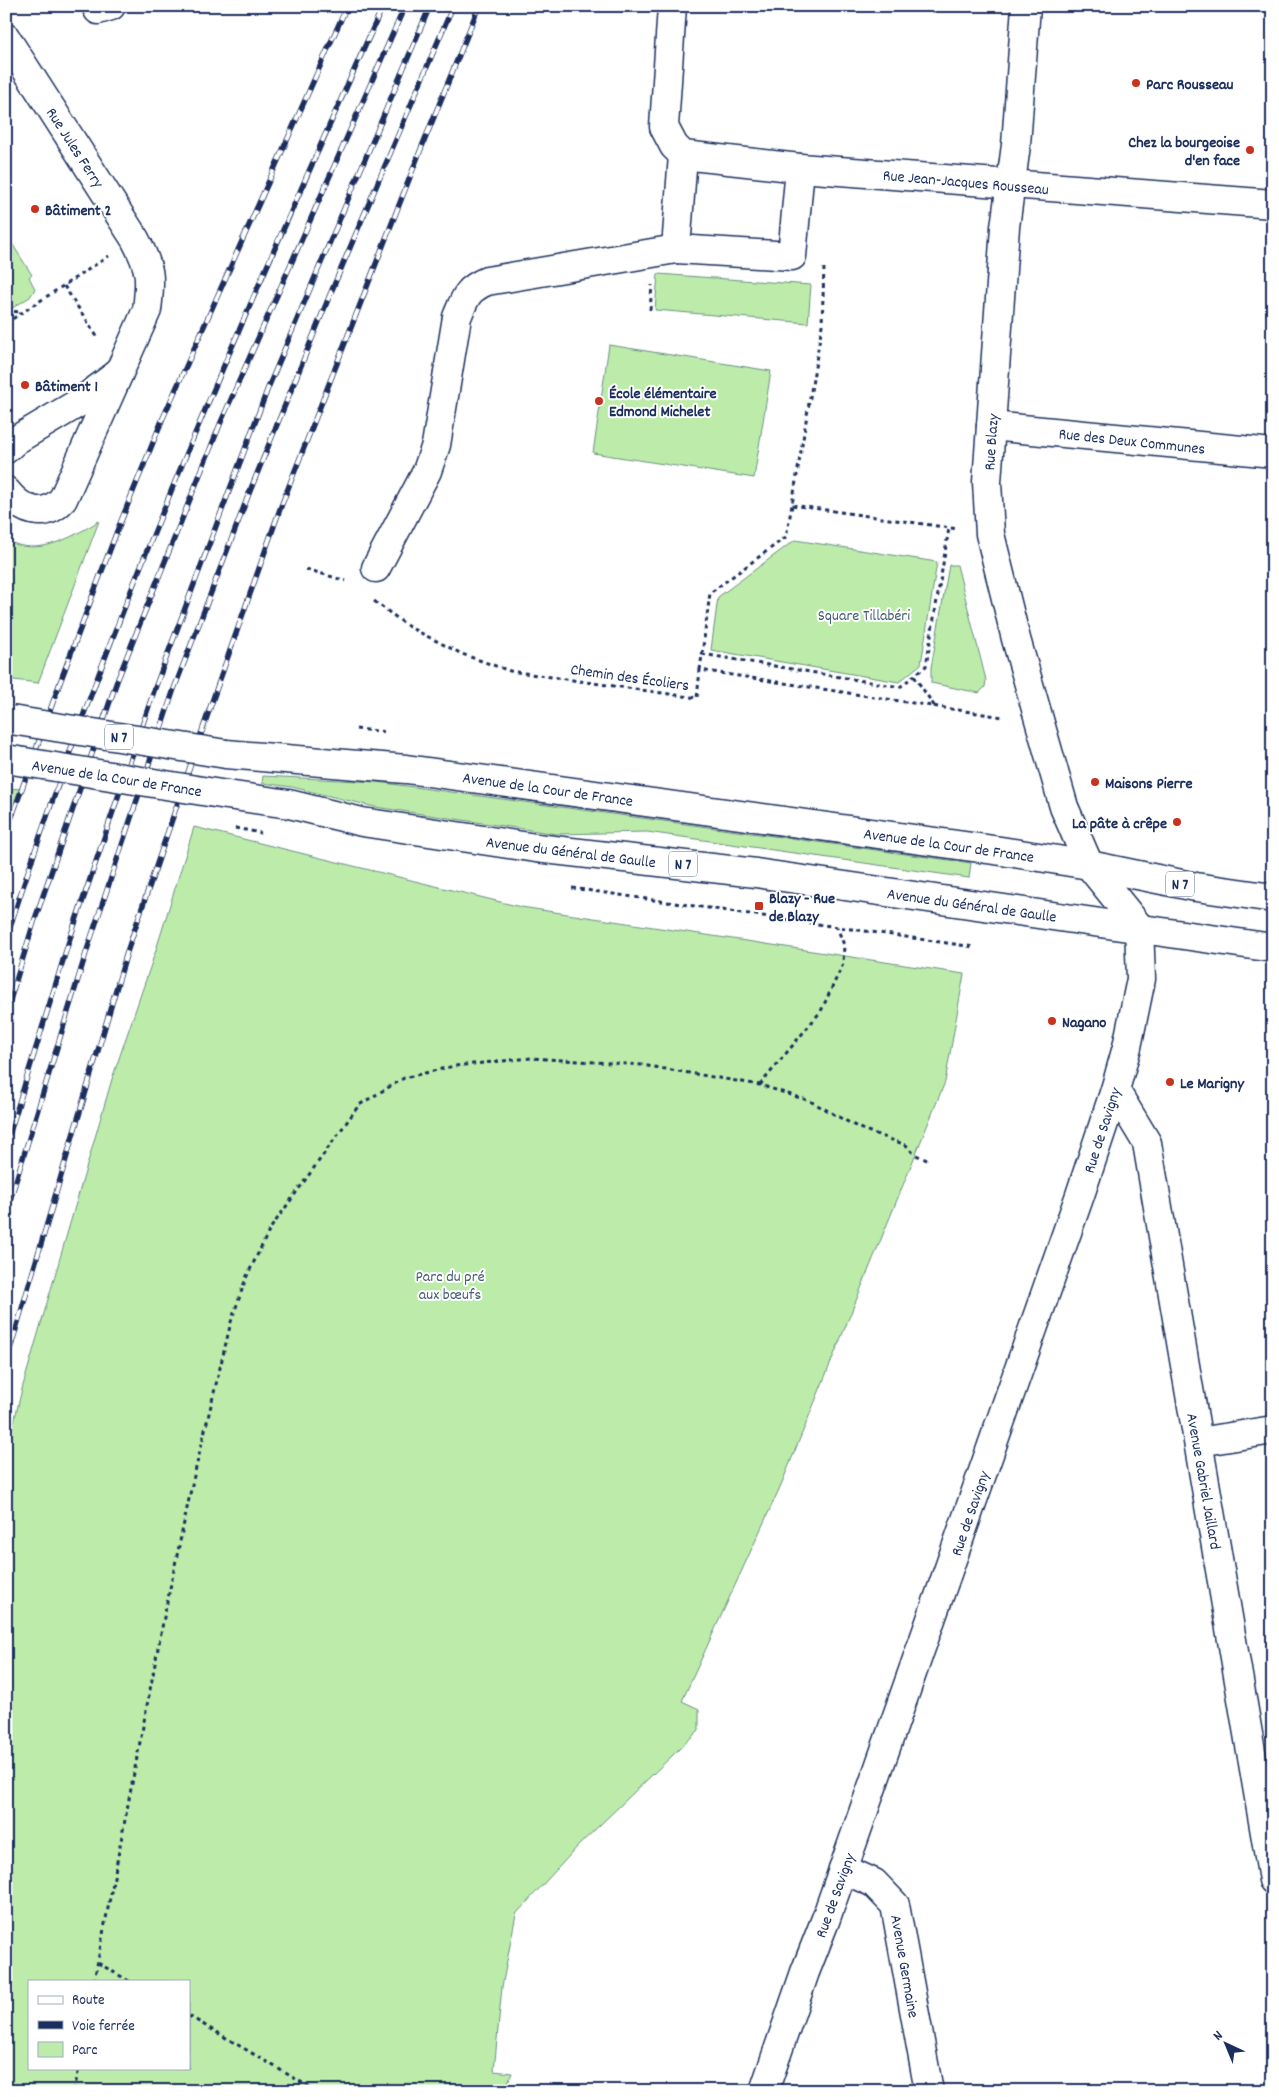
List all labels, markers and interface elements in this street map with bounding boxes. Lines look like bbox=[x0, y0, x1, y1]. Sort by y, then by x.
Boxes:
place label: Parc Rousseau bbox=[1146, 74, 1234, 97]
marker: Parc Rousseau bbox=[1130, 77, 1142, 89]
street label: Rue Jules Ferry bbox=[39, 104, 109, 194]
place label: Chez la bourgeoise d'en face bbox=[1128, 132, 1240, 173]
marker: Chez la bourgeoise d'en face bbox=[1244, 144, 1256, 156]
street label: Rue Jean-Jacques Rousseau bbox=[882, 165, 1050, 202]
place label: Bâtiment 2 bbox=[45, 200, 111, 223]
marker: Bâtiment 2 bbox=[29, 203, 41, 215]
place label: Bâtiment 1 bbox=[35, 376, 98, 399]
marker: Bâtiment 1 bbox=[19, 379, 31, 391]
place label: École élémentaire Edmond Michelet bbox=[609, 383, 717, 424]
marker: École élémentaire Edmond Michelet bbox=[593, 395, 605, 407]
street label: Rue Blazy bbox=[979, 413, 1006, 471]
street label: Rue des Deux Communes bbox=[1057, 423, 1206, 462]
park label: Square Tillabéri bbox=[818, 605, 910, 628]
street label: Chemin des Écoliers bbox=[569, 659, 691, 698]
road number: N 7 bbox=[105, 724, 133, 750]
street label: Avenue de la Cour de France bbox=[30, 755, 203, 804]
street label: Avenue de la Cour de France bbox=[461, 767, 634, 814]
place label: Maisons Pierre bbox=[1105, 773, 1193, 796]
marker: Maisons Pierre bbox=[1089, 776, 1101, 788]
place label: La pâte à crêpe bbox=[1072, 813, 1167, 836]
marker: La pâte à crêpe bbox=[1171, 816, 1183, 828]
street label: Avenue de la Cour de France bbox=[862, 823, 1035, 870]
street label: Avenue du Général de Gaulle bbox=[484, 832, 657, 875]
road number: N 7 bbox=[669, 852, 697, 876]
road number: N 7 bbox=[1166, 872, 1194, 896]
street label: Avenue du Général de Gaulle bbox=[885, 883, 1058, 930]
place label: Blazy - Rue de Blazy bbox=[769, 888, 835, 929]
marker: Blazy - Rue de Blazy bbox=[753, 900, 765, 912]
place label: Nagano bbox=[1062, 1012, 1106, 1035]
marker: Nagano bbox=[1046, 1015, 1058, 1027]
place label: Le Marigny bbox=[1180, 1073, 1245, 1096]
marker: Le Marigny bbox=[1164, 1076, 1176, 1088]
street label: Rue de Savigny bbox=[1079, 1085, 1128, 1176]
park label: Parc du pré aux bœufs bbox=[415, 1266, 485, 1307]
street label: Avenue Gabriel Jaillard bbox=[1179, 1411, 1226, 1551]
street label: Rue de Savigny bbox=[946, 1468, 997, 1559]
street label: Rue de Savigny bbox=[810, 1850, 862, 1941]
street label: Avenue Germaine bbox=[883, 1913, 924, 2020]
legend bbox=[28, 1980, 190, 2070]
text: Route bbox=[72, 1990, 105, 2012]
text: Voie ferrée bbox=[72, 2016, 135, 2038]
north arrow bbox=[1202, 2020, 1252, 2070]
text: N bbox=[1209, 2026, 1228, 2046]
text: Parc bbox=[72, 2040, 97, 2062]

